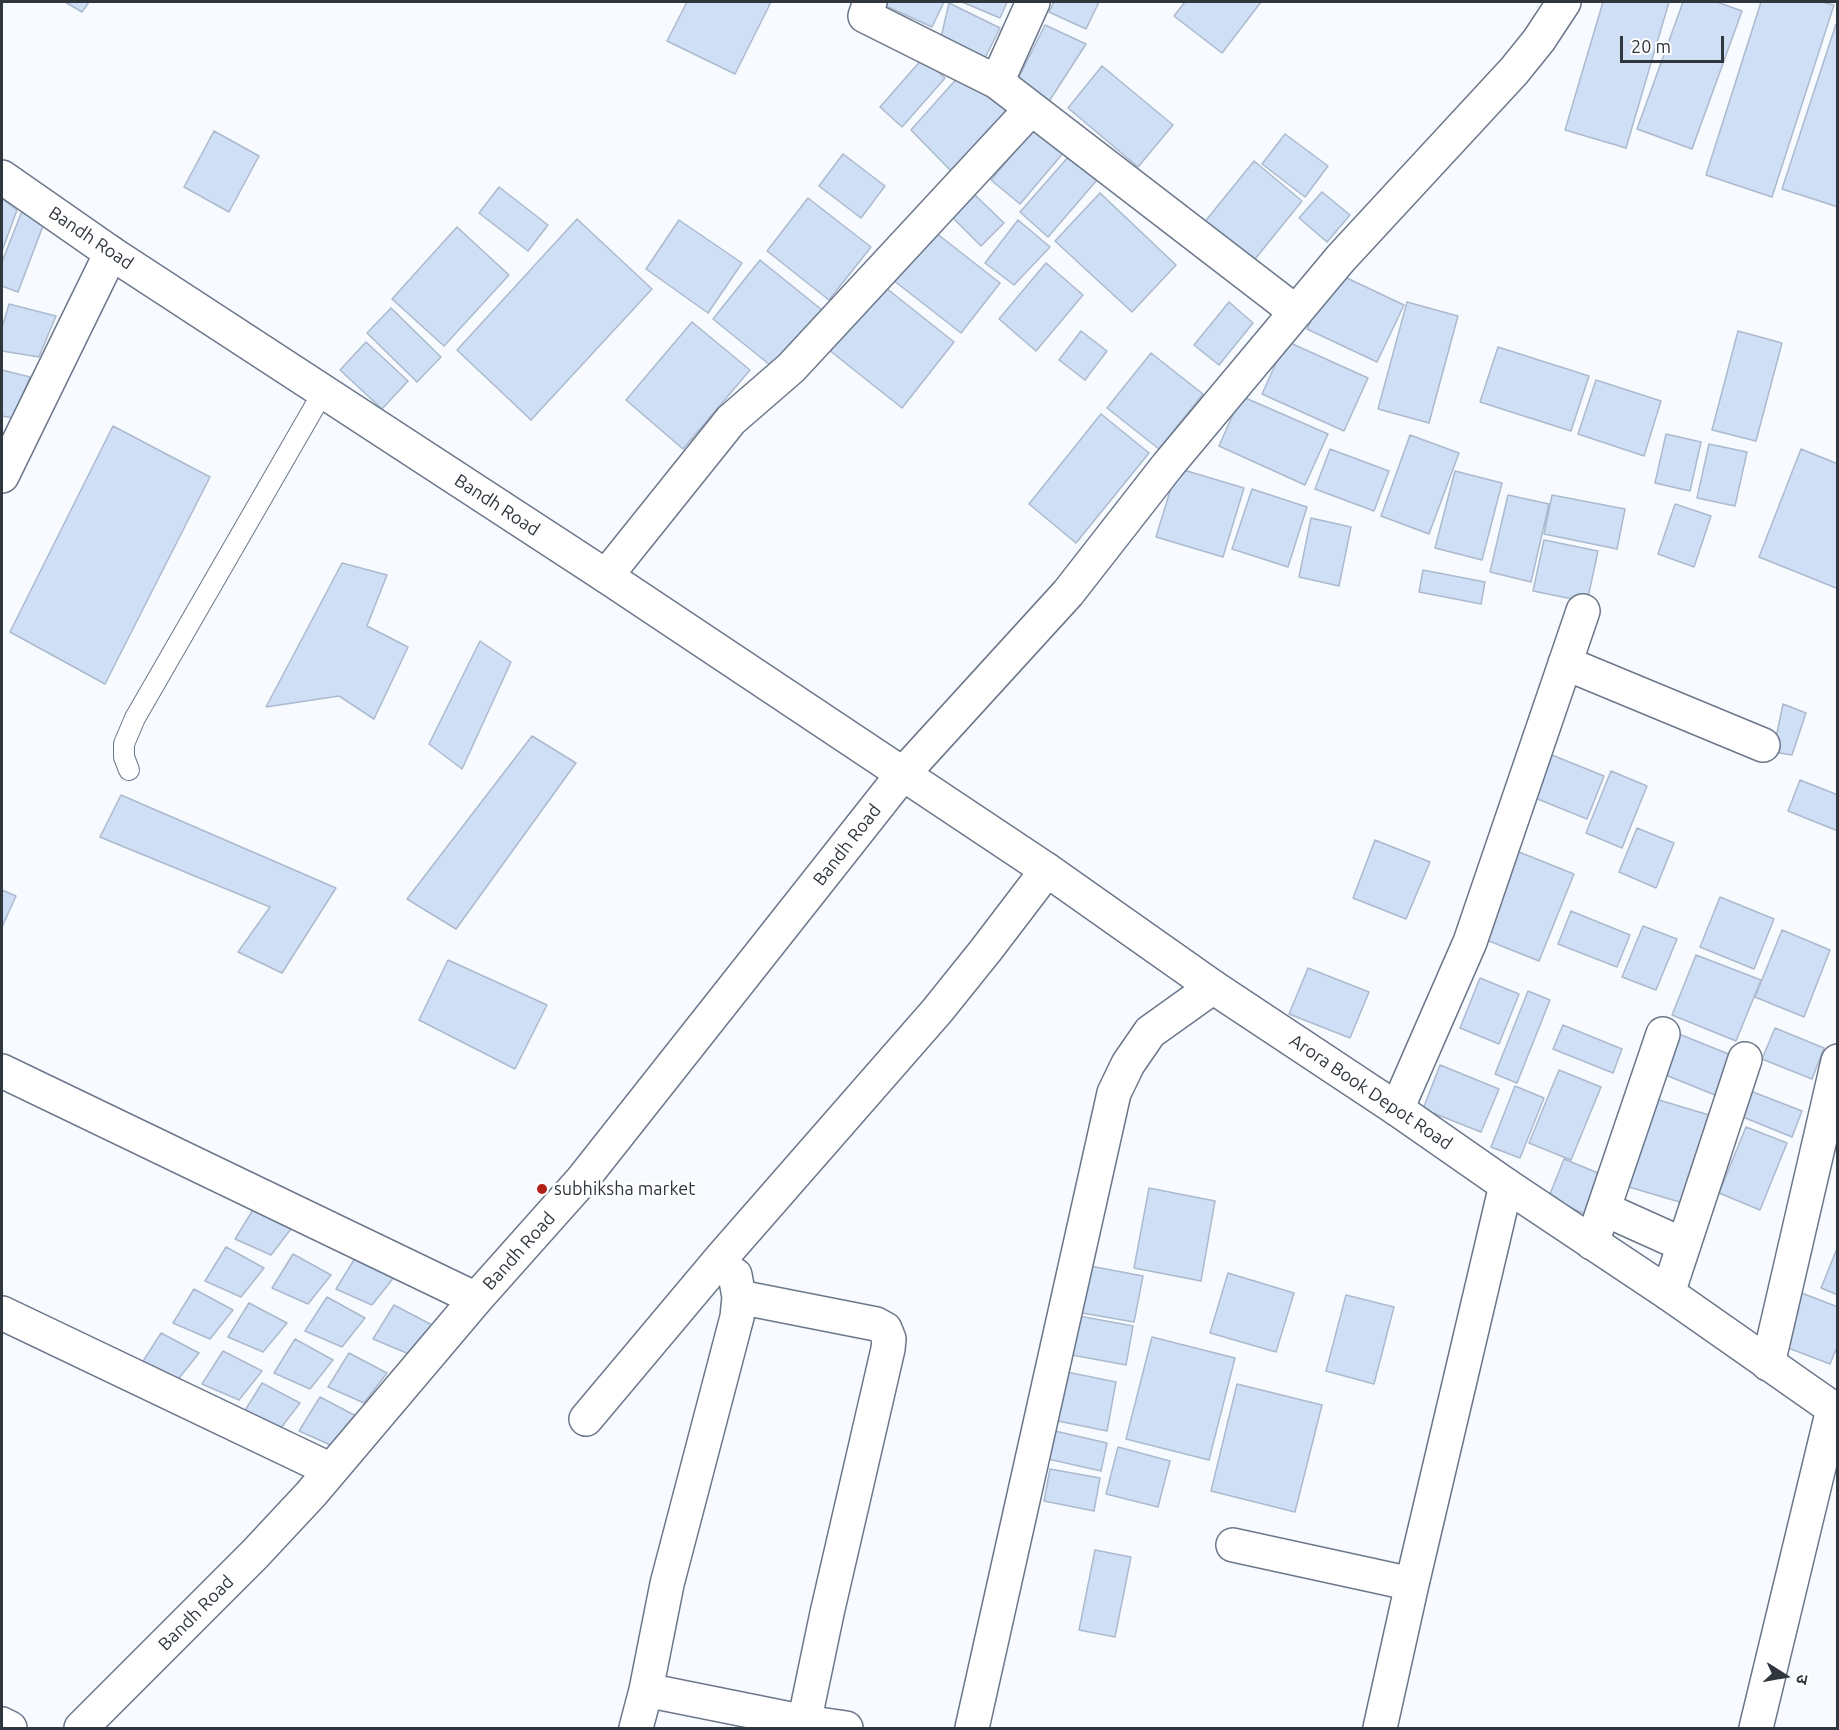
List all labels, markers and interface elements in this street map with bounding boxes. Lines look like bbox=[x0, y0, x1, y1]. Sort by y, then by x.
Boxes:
scale bar bbox=[1623, 24, 1726, 62]
text: 20 m bbox=[1631, 36, 1671, 56]
street label: Bandh Road bbox=[45, 202, 137, 274]
street label: Bandh Road bbox=[450, 469, 544, 541]
street label: Bandh Road bbox=[809, 800, 885, 890]
street label: Arora Book Depot Road bbox=[1286, 1030, 1456, 1154]
place label: subhiksha market bbox=[554, 1178, 695, 1200]
marker: subhiksha market bbox=[535, 1182, 549, 1196]
street label: Bandh Road bbox=[478, 1208, 560, 1294]
street label: Bandh Road bbox=[154, 1571, 238, 1655]
north arrow bbox=[1755, 1646, 1815, 1706]
text: उ bbox=[1793, 1673, 1812, 1686]

